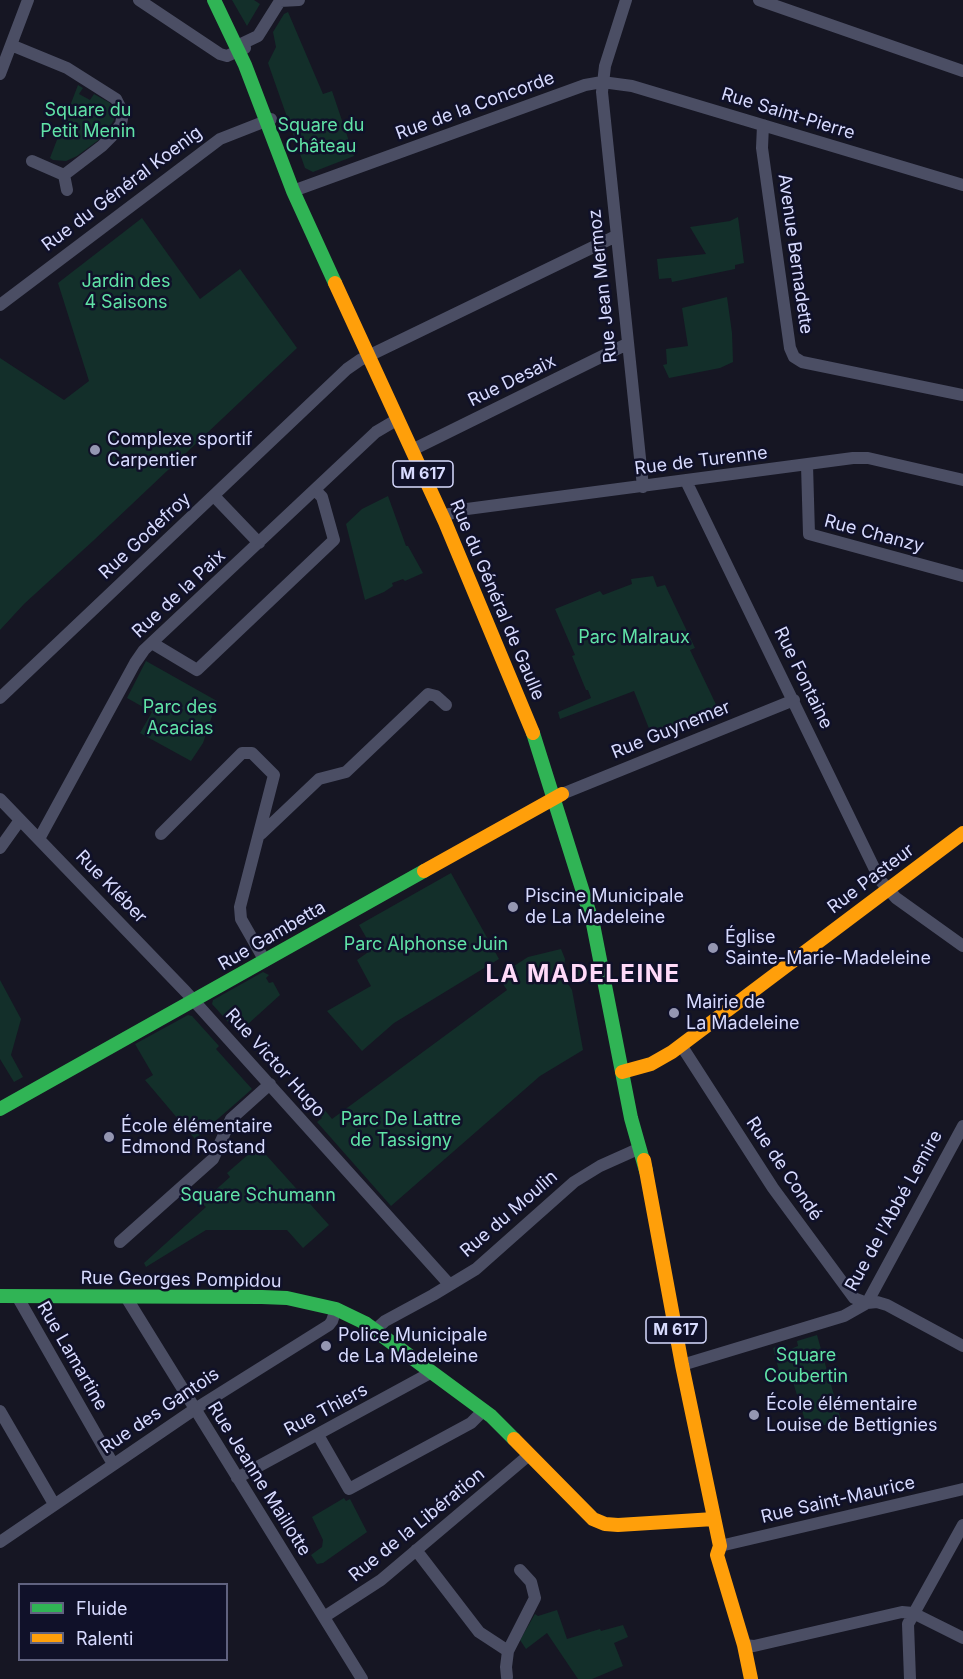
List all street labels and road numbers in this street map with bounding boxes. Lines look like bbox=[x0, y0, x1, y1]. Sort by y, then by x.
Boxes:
street label: Rue de la Concorde bbox=[393, 67, 557, 145]
street label: Rue Saint-Pierre bbox=[719, 83, 857, 145]
street label: Rue du Général Koenig bbox=[38, 122, 206, 256]
street label: Avenue Bernadette bbox=[773, 173, 817, 335]
street label: Rue Jean Mermoz bbox=[584, 208, 622, 364]
street label: Rue Desaix bbox=[465, 350, 559, 412]
street label: Rue de Turenne bbox=[633, 442, 769, 480]
road number: M 617 bbox=[393, 461, 453, 487]
street label: Rue Godefroy bbox=[95, 488, 195, 584]
street label: Rue du Général de Gaulle bbox=[445, 496, 549, 704]
street label: Rue Chanzy bbox=[822, 510, 926, 558]
street label: Rue de la Paix bbox=[128, 545, 230, 643]
street label: Rue Fontaine bbox=[769, 624, 837, 732]
street label: Rue Guynemer bbox=[608, 696, 734, 764]
street label: Rue Pasteur bbox=[824, 840, 918, 918]
street label: Rue Kléber bbox=[71, 846, 151, 928]
street label: Rue Gambetta bbox=[215, 897, 329, 975]
street label: Rue Victor Hugo bbox=[220, 1004, 330, 1122]
street label: Rue de Condé bbox=[741, 1113, 827, 1225]
street label: Rue de l'Abbé Lemire bbox=[841, 1127, 947, 1295]
street label: Rue du Moulin bbox=[456, 1166, 562, 1262]
street label: Rue Georges Pompidou bbox=[80, 1267, 282, 1293]
street label: Rue Lamartine bbox=[32, 1298, 112, 1414]
road number: M 617 bbox=[646, 1317, 706, 1343]
street label: Rue des Gantois bbox=[97, 1363, 223, 1459]
street label: Rue Thiers bbox=[281, 1379, 371, 1441]
street label: Rue Jeanne Maillotte bbox=[203, 1398, 315, 1560]
street label: Rue de la Libération bbox=[345, 1464, 489, 1586]
street label: Rue Saint-Maurice bbox=[759, 1472, 917, 1528]

